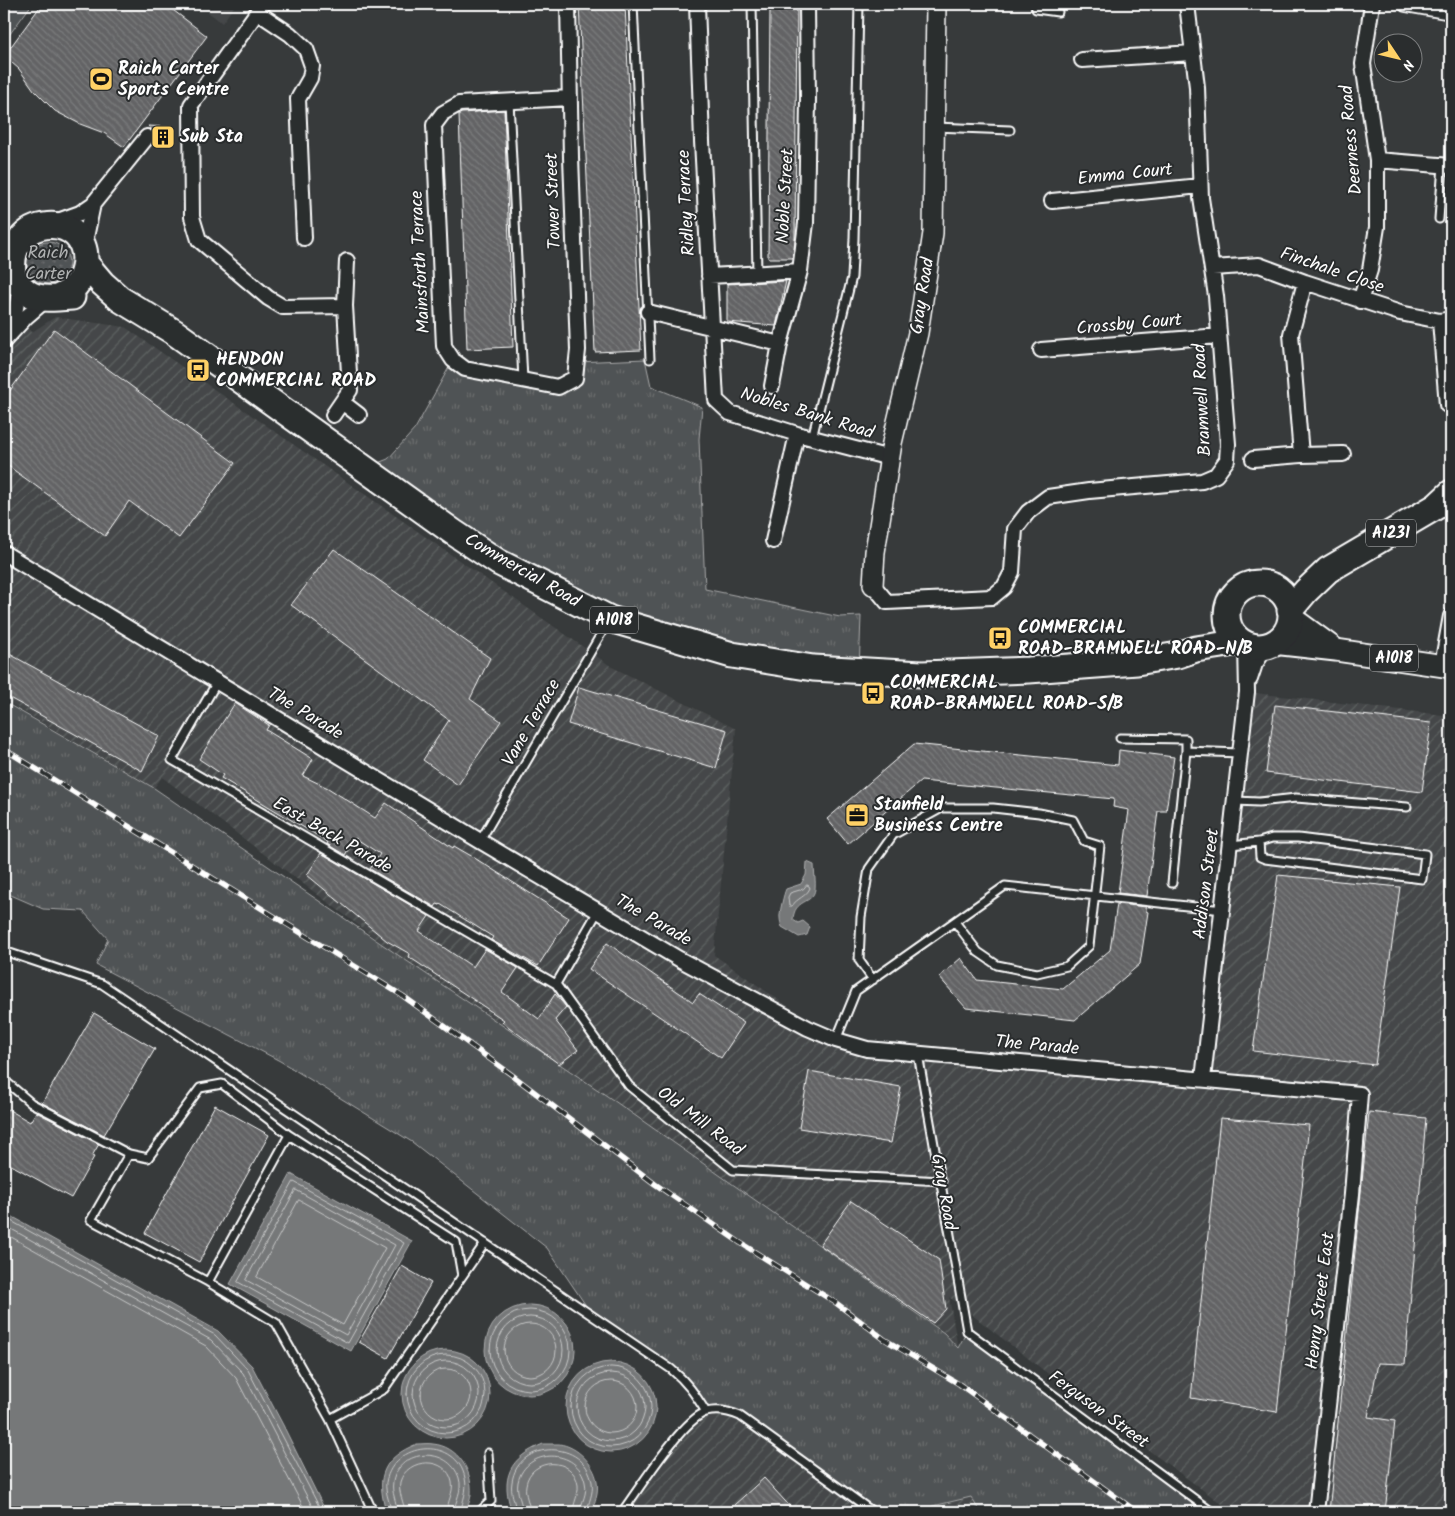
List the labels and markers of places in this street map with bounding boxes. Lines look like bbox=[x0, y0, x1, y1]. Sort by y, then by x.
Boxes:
place label: Raich Carter Sports Centre bbox=[118, 55, 229, 105]
sports icon: Raich Carter Sports Centre bbox=[88, 66, 114, 92]
place label: Sub Sta bbox=[180, 123, 243, 152]
building icon: Sub Sta bbox=[150, 124, 176, 150]
place label: HENDON COMMERCIAL ROAD bbox=[216, 346, 376, 396]
bus stop icon: HENDON COMMERCIAL ROAD bbox=[185, 357, 211, 383]
place label: COMMERCIAL ROAD-BRAMWELL ROAD-N/B bbox=[1018, 614, 1253, 664]
bus stop icon: COMMERCIAL ROAD-BRAMWELL ROAD-N/B bbox=[987, 625, 1013, 651]
place label: COMMERCIAL ROAD-BRAMWELL ROAD-S/B bbox=[890, 669, 1124, 719]
bus stop icon: COMMERCIAL ROAD-BRAMWELL ROAD-S/B bbox=[860, 680, 886, 706]
place label: Stanfield Business Centre bbox=[874, 791, 1003, 841]
office icon: Stanfield Business Centre bbox=[844, 802, 870, 828]

